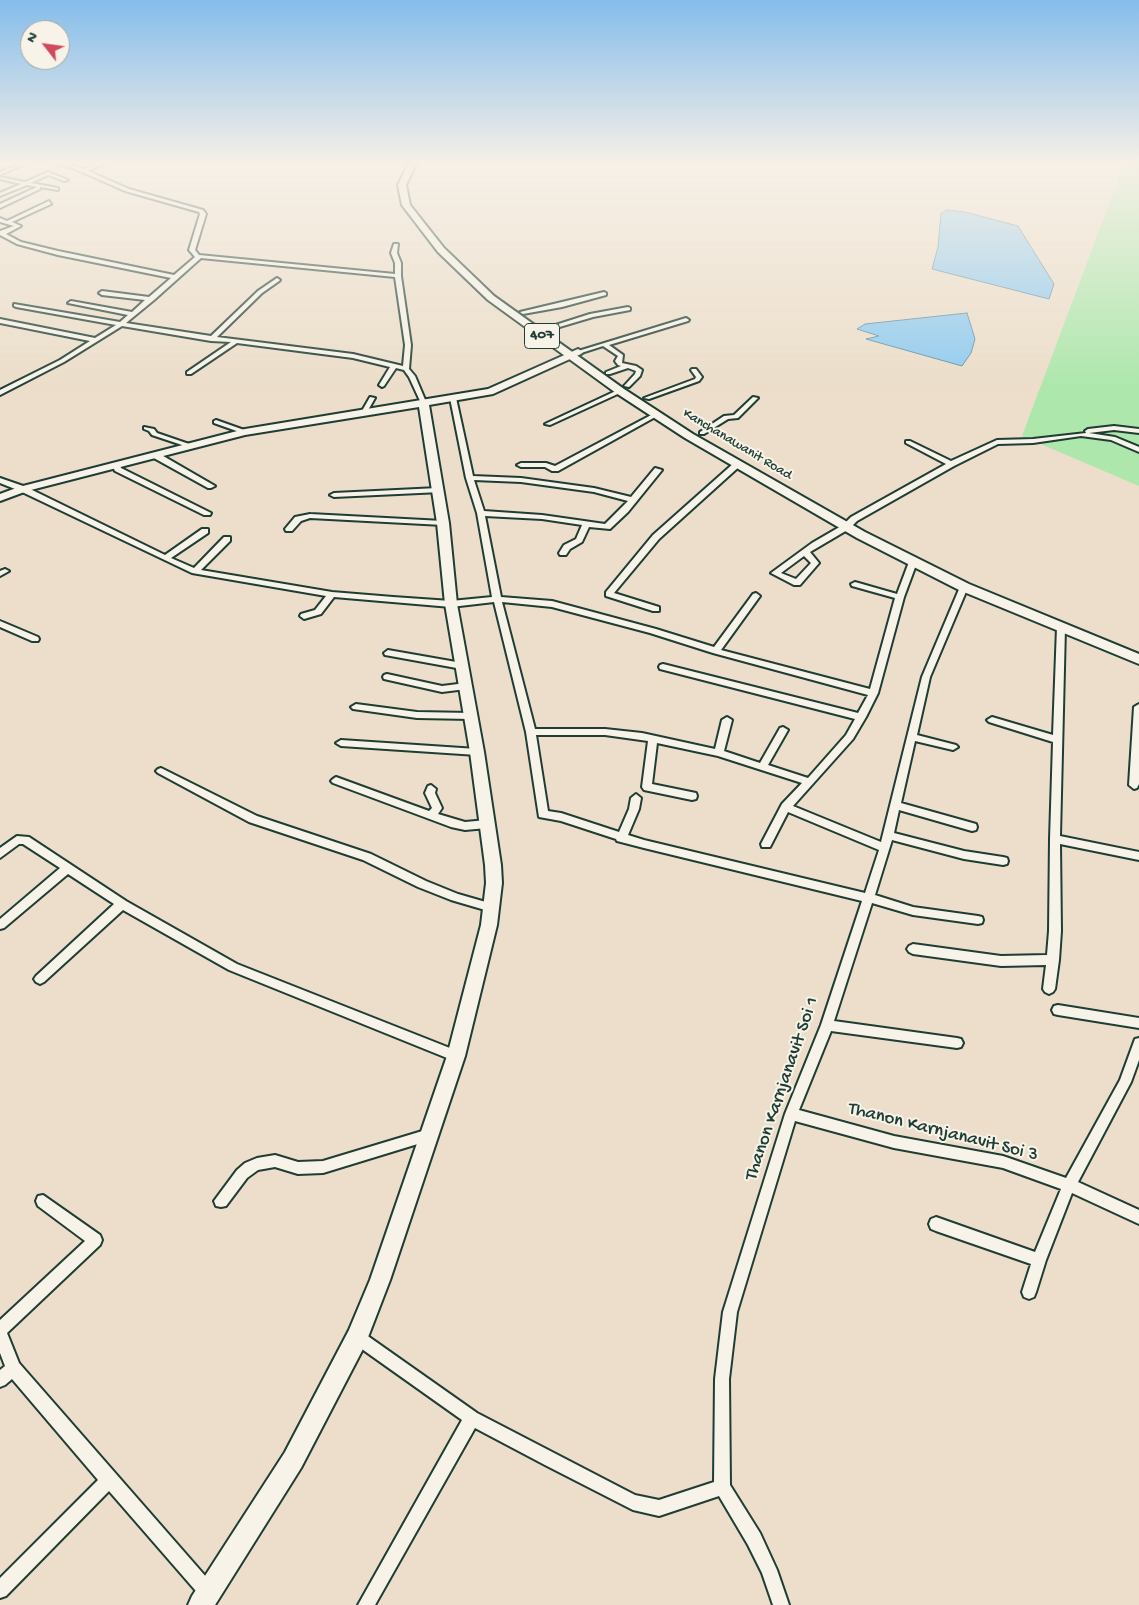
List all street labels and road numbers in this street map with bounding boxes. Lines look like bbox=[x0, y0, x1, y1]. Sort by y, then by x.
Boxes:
road number: 407 bbox=[524, 324, 560, 348]
street label: Kanchanawanit Road bbox=[679, 406, 795, 484]
street label: Thanon Karnjanavit Soi 1 bbox=[741, 994, 825, 1184]
street label: Thanon Karnjanavit Soi 3 bbox=[846, 1098, 1040, 1168]

